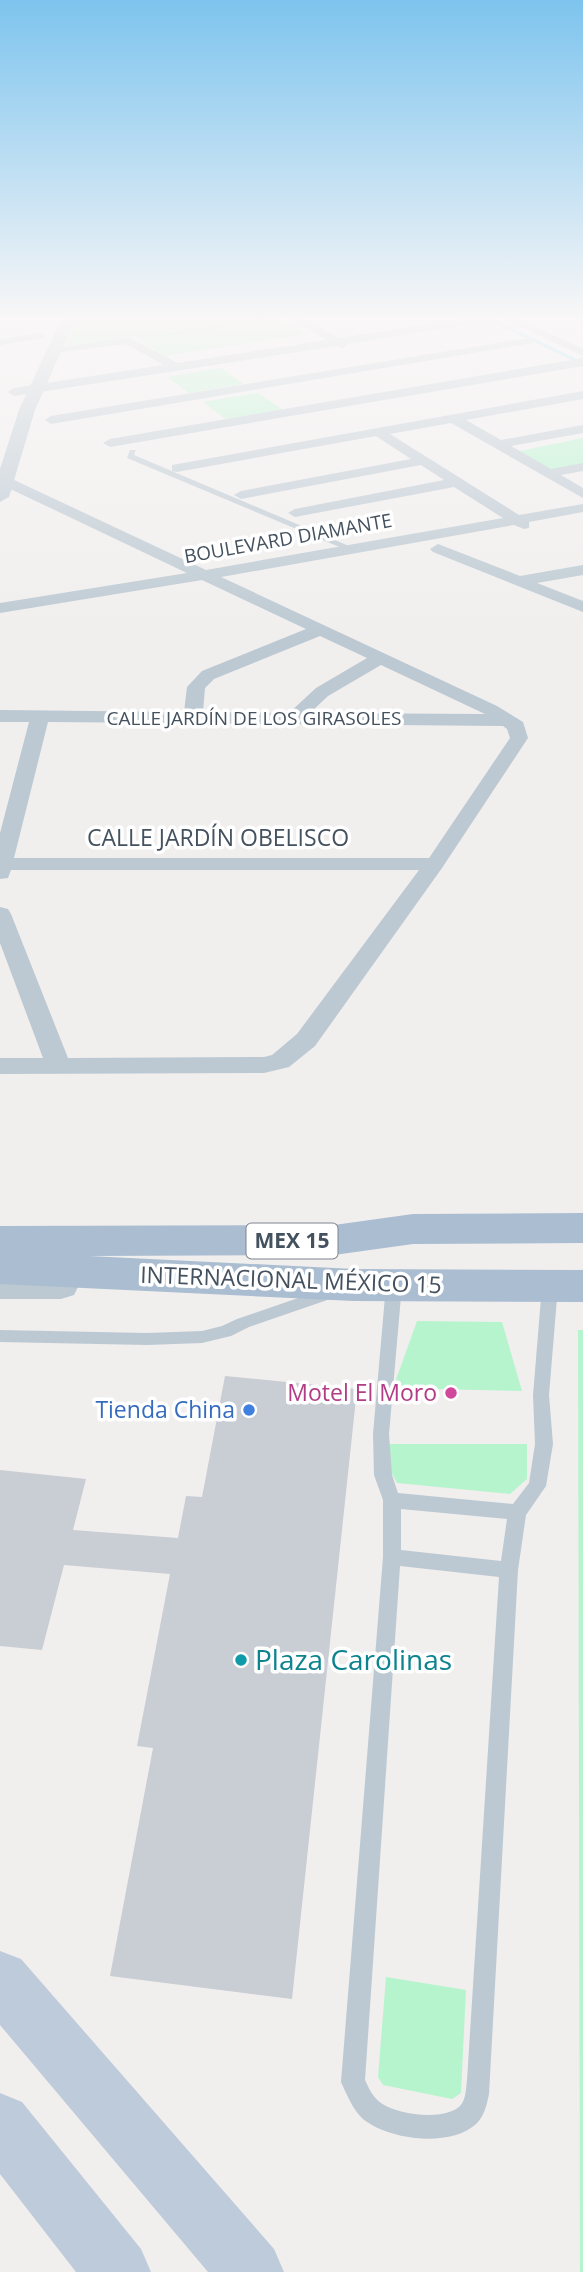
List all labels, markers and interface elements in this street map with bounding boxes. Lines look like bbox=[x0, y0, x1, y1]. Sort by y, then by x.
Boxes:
street label: BOULEVARD DIAMANTE bbox=[182, 507, 394, 569]
street label: CALLE JARDÍN DE LOS GIRASOLES bbox=[107, 705, 401, 731]
street label: CALLE JARDÍN OBELISCO bbox=[87, 821, 349, 853]
road number: MEX 15 bbox=[246, 1224, 338, 1258]
street label: INTERNACIONAL MÉXICO 15 bbox=[140, 1258, 442, 1300]
place label: Motel El Moro bbox=[287, 1376, 437, 1408]
marker: Motel El Moro bbox=[443, 1385, 459, 1401]
place label: Tienda China bbox=[95, 1393, 235, 1425]
marker: Tienda China bbox=[241, 1402, 257, 1418]
place label: Plaza Carolinas bbox=[255, 1640, 452, 1678]
marker: Plaza Carolinas bbox=[233, 1652, 249, 1668]

